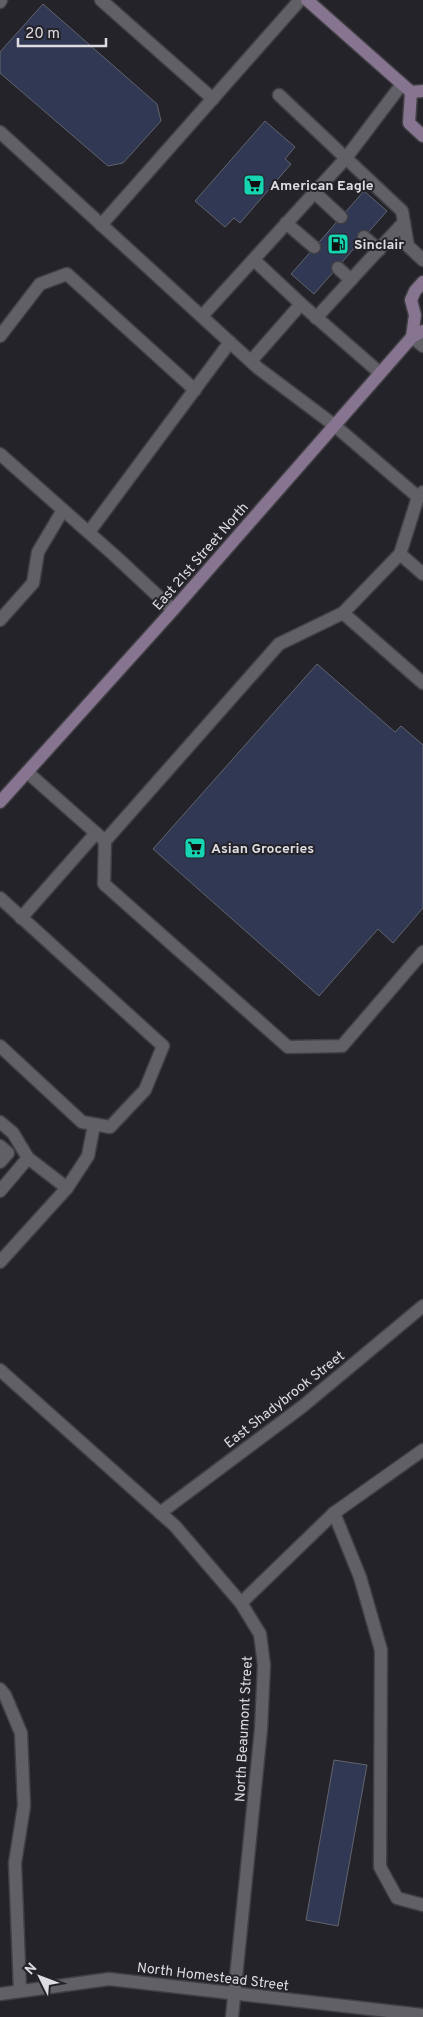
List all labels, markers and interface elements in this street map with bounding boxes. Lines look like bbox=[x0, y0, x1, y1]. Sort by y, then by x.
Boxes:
scale bar bbox=[18, 15, 105, 47]
text: 20 m bbox=[25, 25, 60, 44]
supermarket icon: American Eagle bbox=[242, 173, 266, 197]
place label: American Eagle bbox=[270, 178, 374, 195]
fuel station icon: Sinclair bbox=[326, 232, 350, 256]
place label: Sinclair bbox=[354, 237, 404, 254]
street label: East 21st Street North bbox=[150, 500, 253, 614]
supermarket icon: Asian Groceries bbox=[183, 836, 207, 860]
place label: Asian Groceries bbox=[211, 841, 314, 858]
street label: East Shadybrook Street bbox=[221, 1348, 348, 1452]
street label: North Beaumont Street bbox=[232, 1656, 257, 1803]
north arrow bbox=[15, 1952, 65, 2002]
text: N bbox=[22, 1960, 41, 1979]
street label: North Homestead Street bbox=[136, 1960, 290, 1995]

